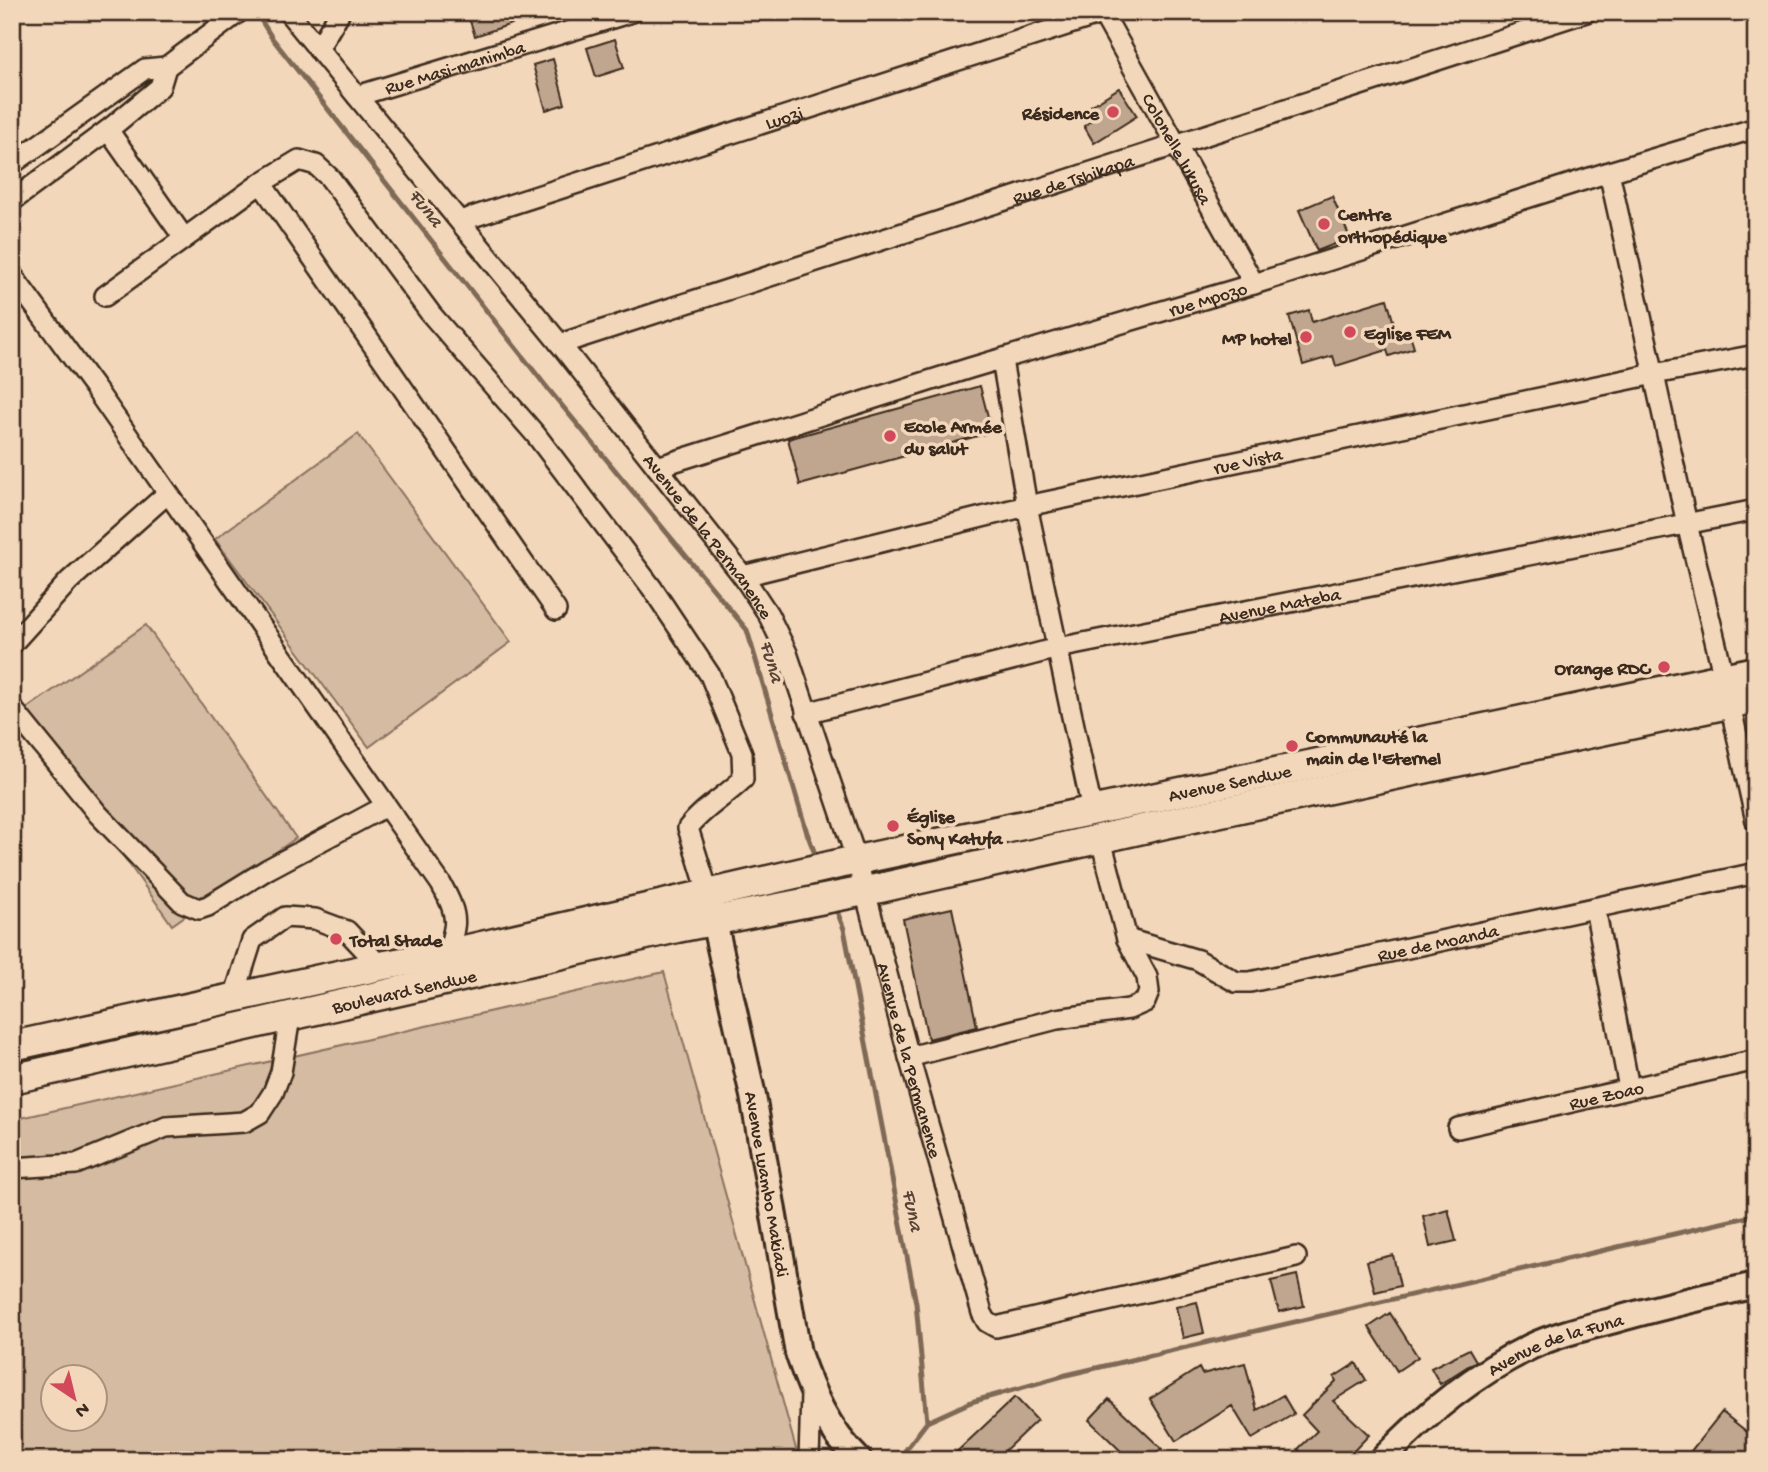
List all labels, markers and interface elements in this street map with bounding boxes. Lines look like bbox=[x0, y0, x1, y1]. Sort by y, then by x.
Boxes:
street label: Rue Masi-manimba bbox=[383, 37, 530, 102]
street label: Colonelle lukusa bbox=[1135, 90, 1216, 211]
street label: Luozi bbox=[763, 103, 806, 137]
place label: Résidence bbox=[1021, 104, 1100, 127]
marker: Résidence bbox=[1105, 104, 1121, 120]
street label: Rue de Tshikapa bbox=[1010, 151, 1139, 212]
water label: Funa bbox=[401, 185, 448, 235]
place label: Centre orthopédique bbox=[1337, 205, 1448, 250]
marker: Centre orthopédique bbox=[1316, 216, 1332, 232]
street label: rue Mpozo bbox=[1167, 279, 1251, 324]
marker: Eglise FEM bbox=[1342, 324, 1358, 340]
place label: Eglise FEM bbox=[1364, 324, 1452, 347]
place label: MP hotel bbox=[1222, 329, 1292, 352]
marker: MP hotel bbox=[1298, 329, 1314, 345]
place label: Ecole Armée du salut bbox=[904, 417, 1003, 462]
marker: Ecole Armée du salut bbox=[882, 428, 898, 444]
street label: rue Vista bbox=[1212, 444, 1286, 481]
street label: Avenue de la Permanence bbox=[636, 451, 776, 625]
street label: Avenue Mateba bbox=[1217, 584, 1344, 631]
water label: Funa bbox=[752, 638, 788, 687]
place label: Orange RDC bbox=[1555, 659, 1652, 682]
marker: Orange RDC bbox=[1656, 659, 1672, 675]
place label: Communauté la main de l'Eternel bbox=[1305, 727, 1441, 772]
marker: Communauté la main de l'Eternel bbox=[1284, 738, 1300, 754]
street label: Avenue Sendwe bbox=[1167, 761, 1294, 809]
place label: Église Sony Katufa bbox=[907, 807, 1004, 852]
marker: Église Sony Katufa bbox=[885, 818, 901, 834]
street label: Rue de Moanda bbox=[1376, 920, 1502, 969]
marker: Total Stade bbox=[328, 931, 344, 947]
place label: Total Stade bbox=[348, 931, 443, 954]
street label: Avenue de la Permanence bbox=[869, 961, 945, 1161]
street label: Boulevard Sendwe bbox=[329, 966, 479, 1021]
street label: Rue Zoao bbox=[1567, 1078, 1647, 1117]
street label: Avenue Luambo Makiadi bbox=[737, 1090, 793, 1279]
water label: Funa bbox=[894, 1188, 927, 1235]
street label: Avenue de la Funa bbox=[1484, 1310, 1628, 1383]
north arrow bbox=[38, 1364, 108, 1434]
text: N bbox=[70, 1396, 93, 1422]

